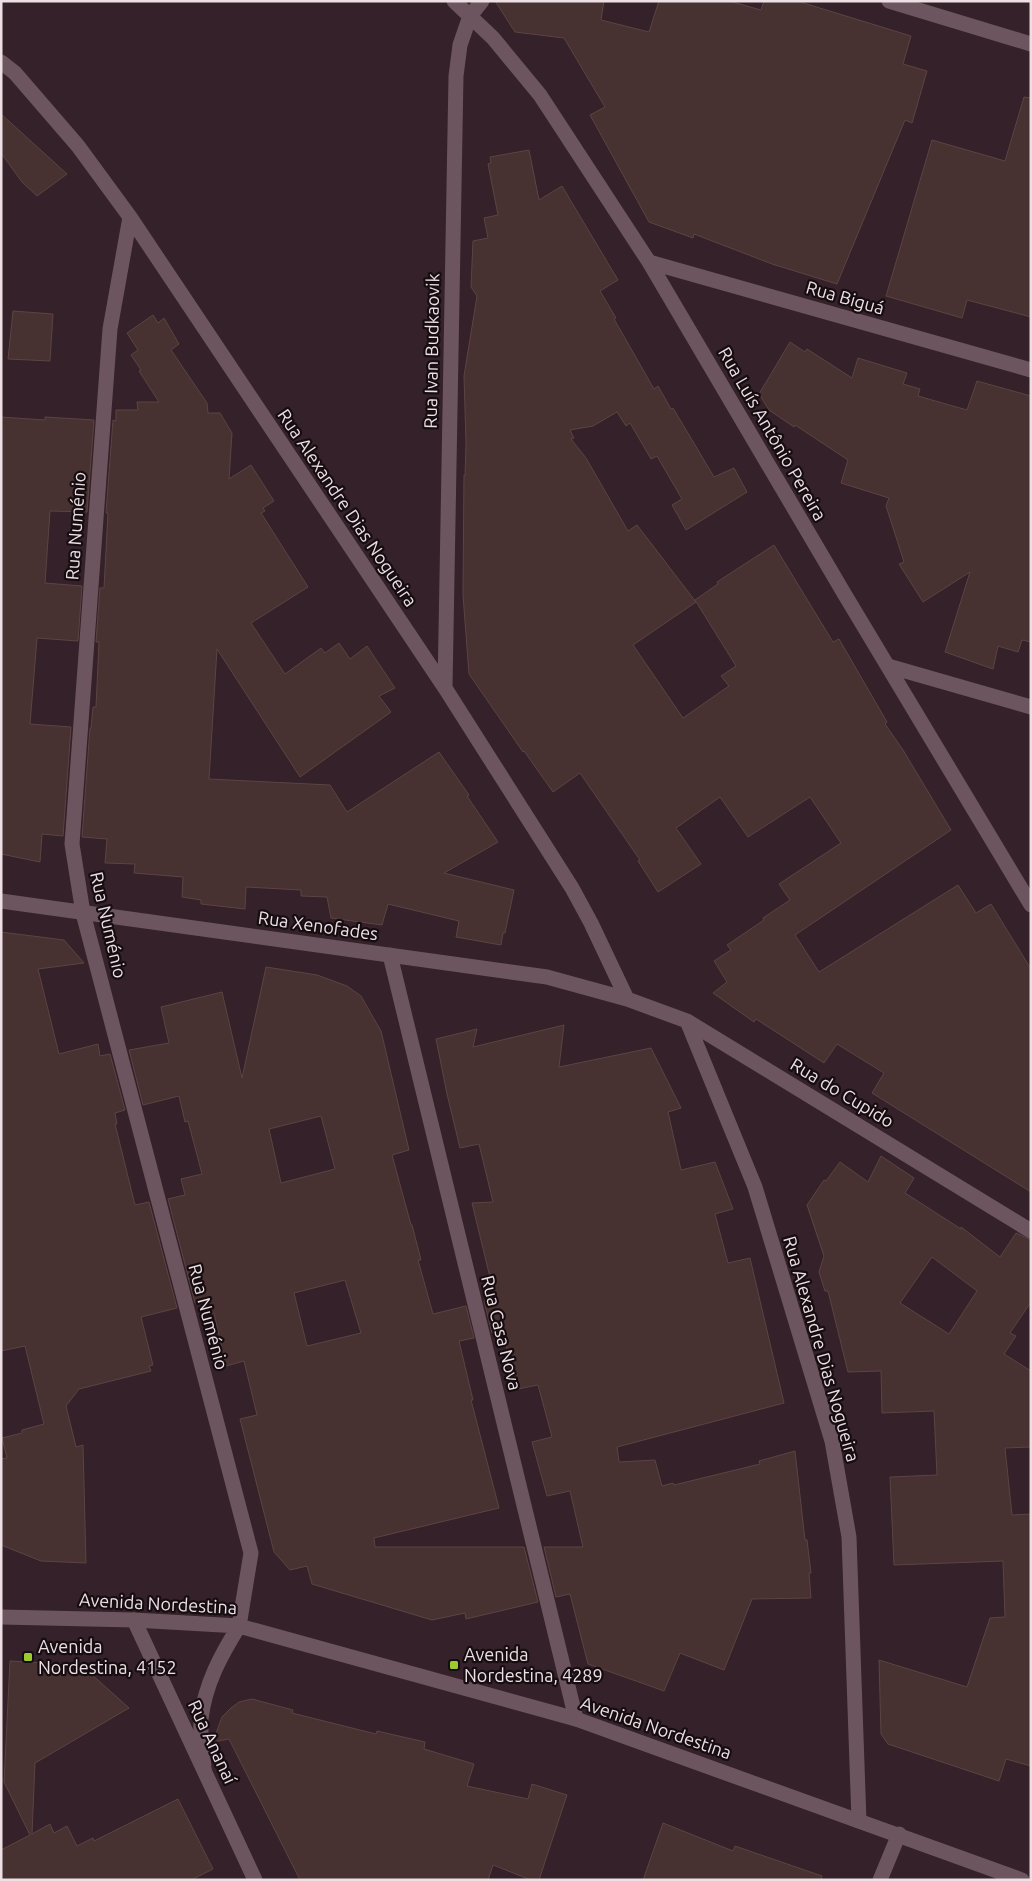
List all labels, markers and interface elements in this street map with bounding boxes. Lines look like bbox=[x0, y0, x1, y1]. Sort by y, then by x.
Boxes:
street label: Rua Ivan Budkaovik bbox=[420, 273, 442, 429]
street label: Rua Biguá bbox=[804, 276, 887, 318]
street label: Rua Luís Antônio Pereira bbox=[715, 343, 831, 524]
street label: Rua Alexandre Dias Nogueira bbox=[274, 405, 421, 610]
street label: Rua Numénio bbox=[61, 471, 89, 581]
street label: Rua Numénio bbox=[87, 870, 131, 980]
street label: Rua Xenofades bbox=[257, 907, 380, 943]
street label: Rua do Cupido bbox=[787, 1053, 898, 1131]
street label: Rua Alexandre Dias Nogueira bbox=[780, 1234, 864, 1464]
street label: Rua Numénio bbox=[185, 1262, 233, 1372]
street label: Rua Casa Nova bbox=[478, 1273, 526, 1392]
street label: Avenida Nordestina bbox=[79, 1589, 238, 1617]
place label: Avenida Nordestina, 4152 bbox=[38, 1636, 177, 1677]
place label: Avenida Nordestina, 4289 bbox=[464, 1644, 603, 1685]
marker: Avenida Nordestina, 4152 bbox=[22, 1651, 34, 1663]
marker: Avenida Nordestina, 4289 bbox=[448, 1659, 460, 1671]
street label: Avenida Nordestina bbox=[578, 1692, 734, 1762]
street label: Rua Ananaí bbox=[185, 1697, 241, 1787]

